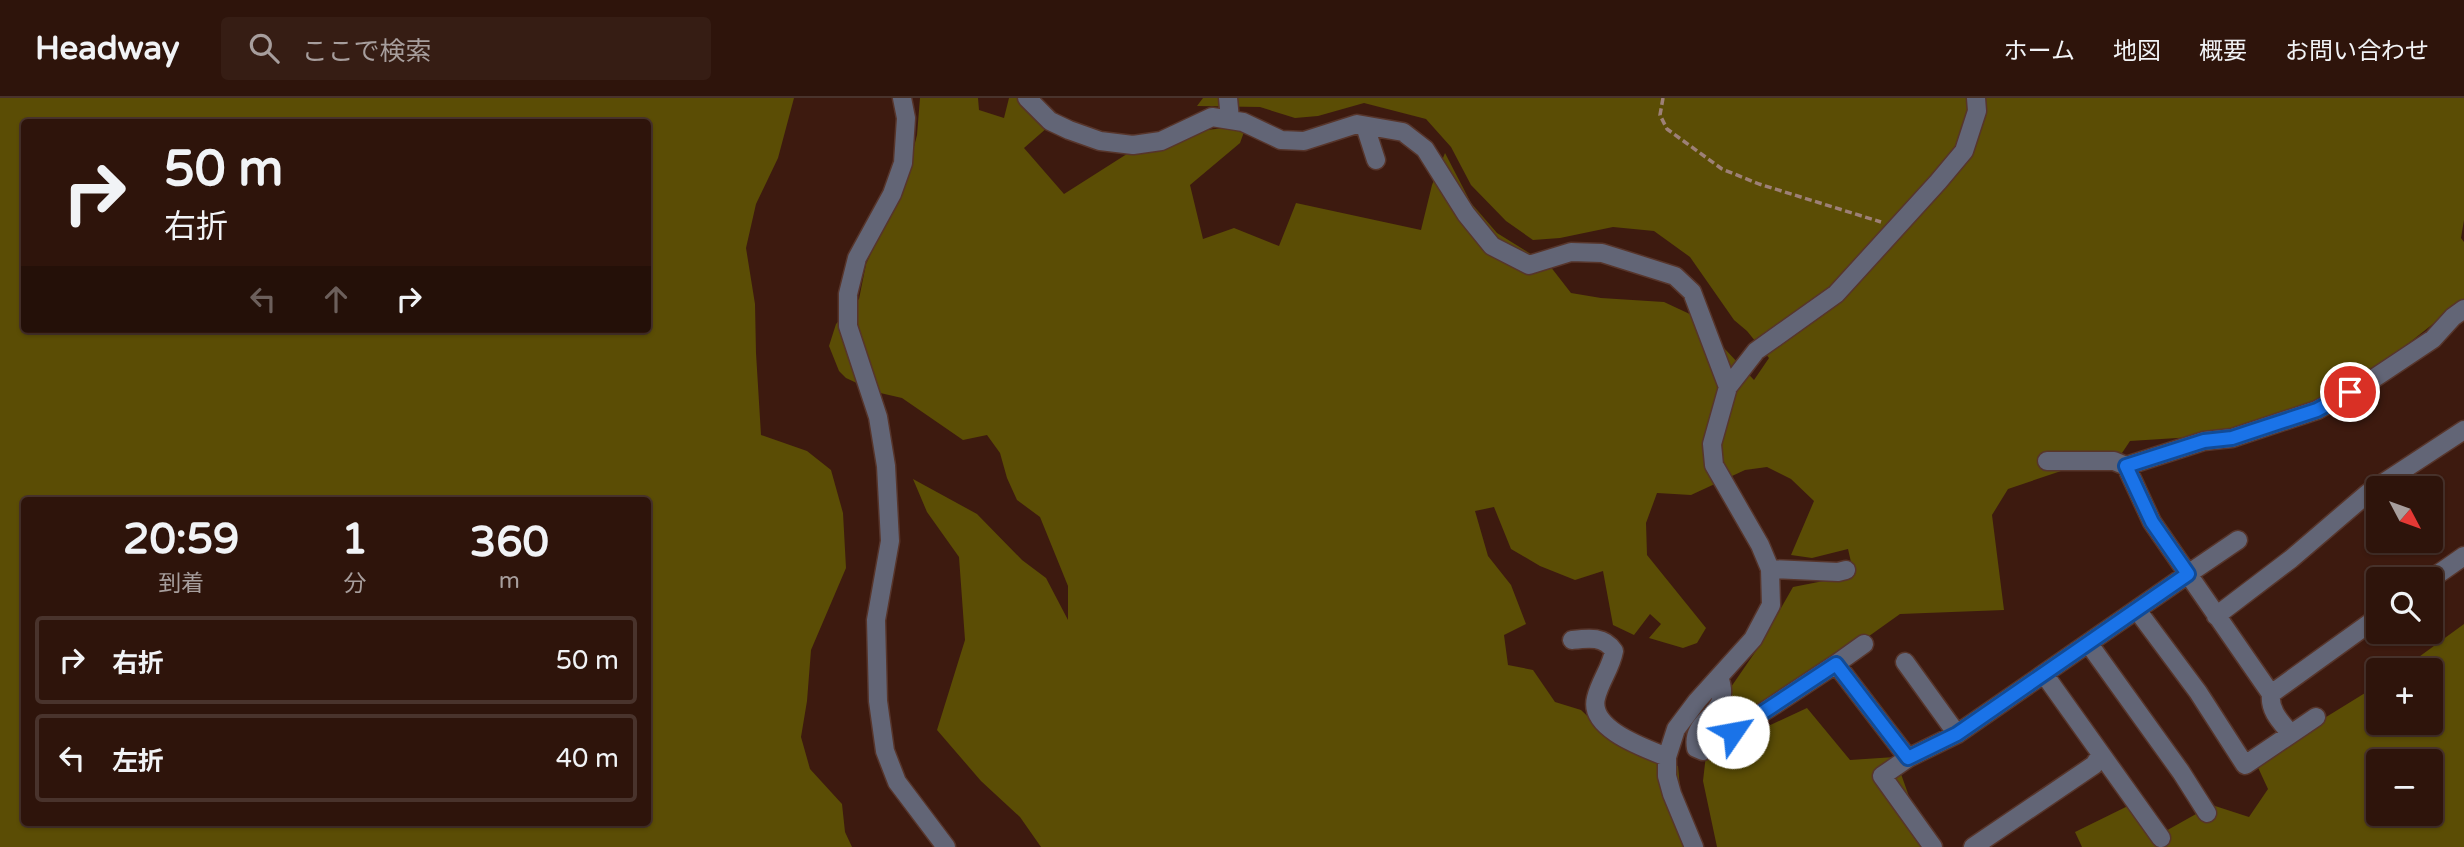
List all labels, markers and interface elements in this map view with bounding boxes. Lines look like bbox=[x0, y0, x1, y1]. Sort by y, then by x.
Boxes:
search box bbox=[221, 17, 711, 80]
text: Headway bbox=[35, 29, 179, 68]
icon: search bbox=[245, 29, 283, 67]
text: ここで検索 bbox=[301, 36, 431, 67]
text: ホーム bbox=[2004, 37, 2075, 66]
text: 地図 bbox=[2113, 37, 2161, 66]
text: 概要 bbox=[2199, 37, 2247, 66]
text: お問い合わせ bbox=[2285, 37, 2429, 66]
text: 50 m bbox=[164, 140, 283, 199]
icon: right bbox=[49, 147, 140, 238]
text: 右折 bbox=[164, 208, 228, 246]
icon: left bbox=[244, 280, 282, 318]
icon: ahead bbox=[317, 280, 355, 318]
icon: right bbox=[390, 280, 428, 318]
pin bbox=[2320, 362, 2380, 422]
icon: arrive bbox=[2331, 373, 2369, 411]
north arrow bbox=[2366, 476, 2443, 553]
map controls bbox=[2366, 476, 2443, 826]
text: 20:59 bbox=[123, 514, 239, 565]
text: 1 bbox=[341, 514, 368, 565]
text: 360 bbox=[470, 517, 549, 568]
text: m bbox=[499, 567, 520, 595]
button: search bbox=[2366, 567, 2443, 644]
text: 到着 bbox=[158, 570, 204, 598]
text: 分 bbox=[343, 570, 366, 598]
icon: right bbox=[53, 641, 91, 679]
text: 50 m bbox=[556, 645, 619, 676]
text: 右折 bbox=[112, 648, 164, 679]
button: + bbox=[2366, 658, 2443, 735]
position arrow bbox=[1696, 695, 1770, 769]
icon: left bbox=[53, 739, 91, 777]
text: 40 m bbox=[556, 743, 619, 774]
text: 左折 bbox=[112, 746, 164, 777]
button: − bbox=[2366, 749, 2443, 826]

